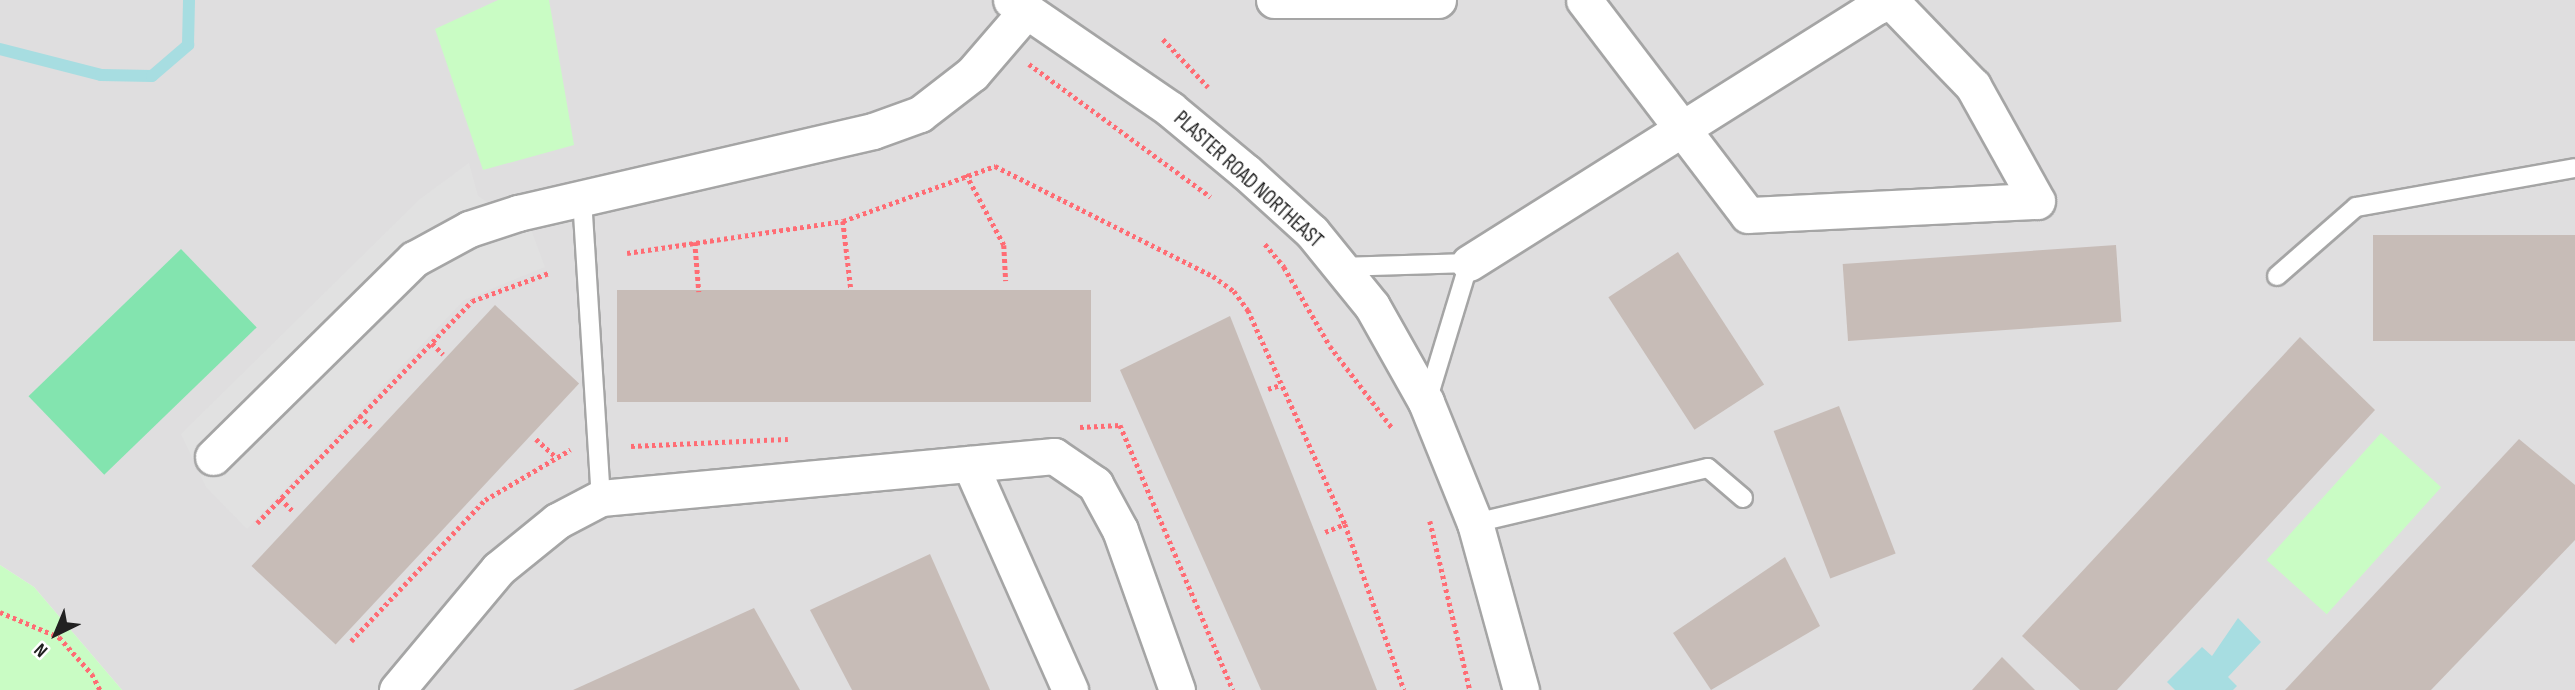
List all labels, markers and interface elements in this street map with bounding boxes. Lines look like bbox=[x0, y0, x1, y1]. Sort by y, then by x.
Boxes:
street label: PLASTER ROAD NORTHEAST bbox=[1168, 106, 1328, 254]
north arrow bbox=[21, 599, 91, 669]
text: N bbox=[30, 638, 53, 662]

